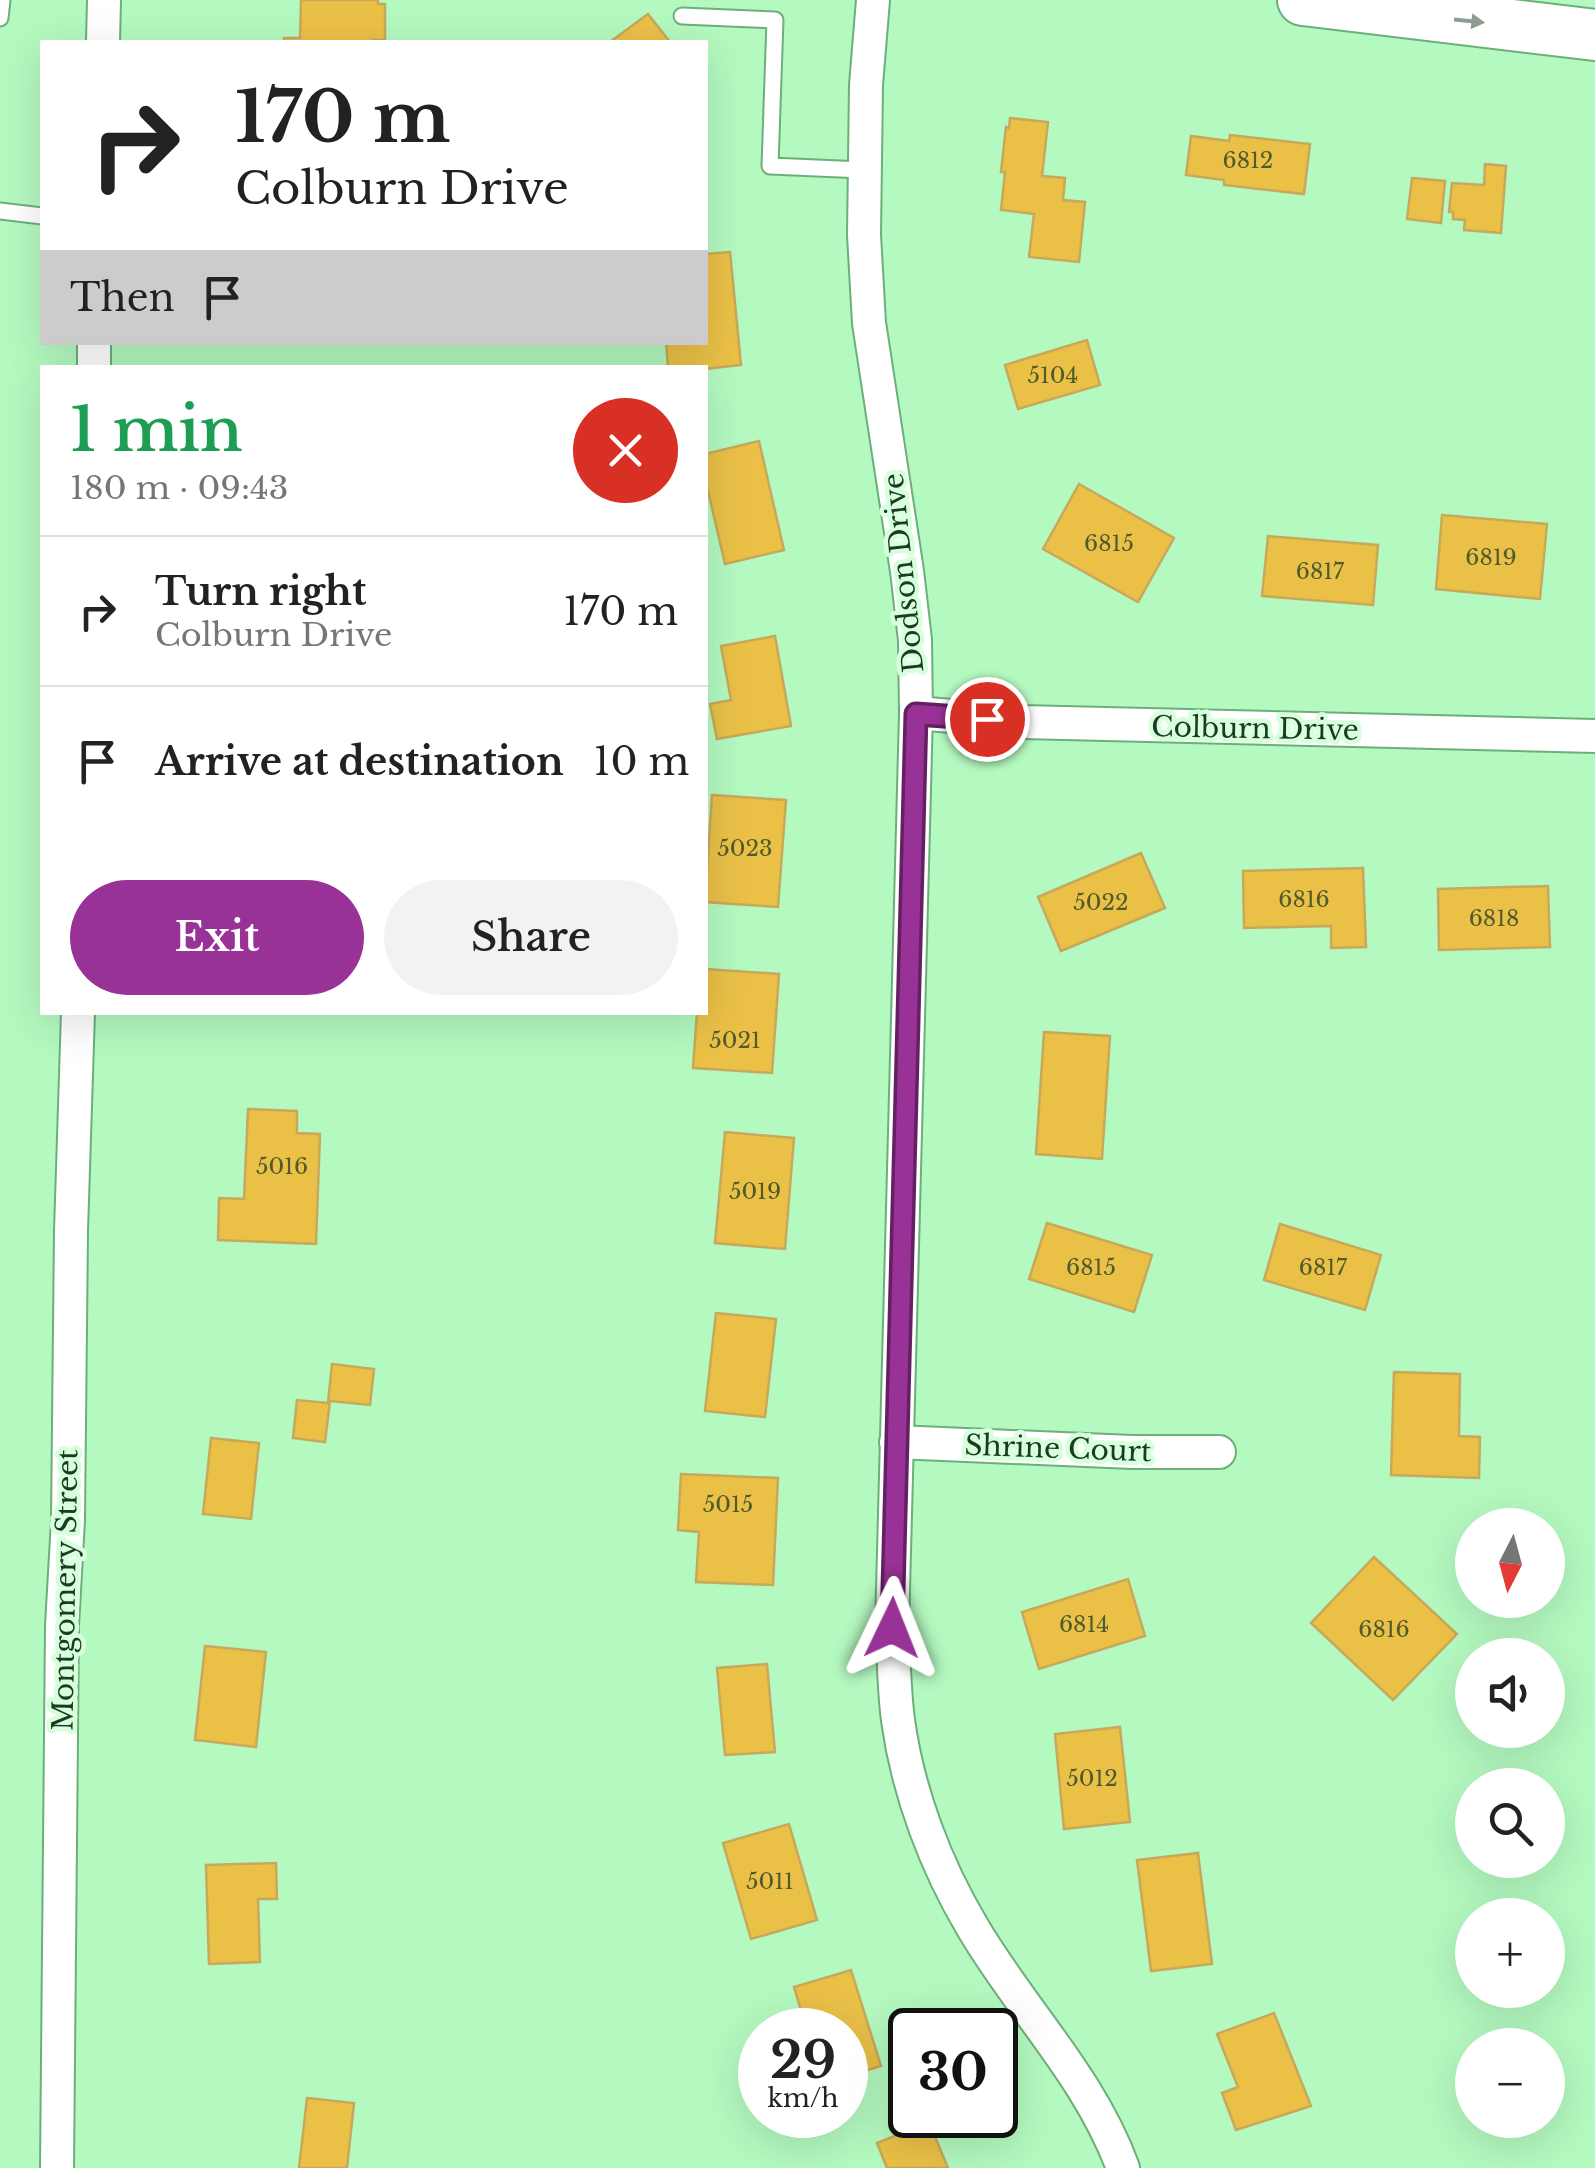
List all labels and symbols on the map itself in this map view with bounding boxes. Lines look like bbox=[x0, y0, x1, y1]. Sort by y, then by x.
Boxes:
one-way arrow bbox=[1453, 13, 1485, 29]
house number: 6812 bbox=[1223, 147, 1273, 174]
house number: 5104 bbox=[1028, 362, 1078, 389]
street label: Dodson Drive bbox=[876, 471, 931, 674]
house number: 6815 bbox=[1084, 530, 1134, 557]
house number: 6819 bbox=[1465, 544, 1517, 571]
house number: 6817 bbox=[1296, 558, 1345, 585]
pin bbox=[945, 677, 1030, 762]
street label: Colburn Drive bbox=[1151, 709, 1359, 748]
house number: 5023 bbox=[717, 835, 773, 862]
house number: 6816 bbox=[1278, 886, 1330, 913]
house number: 5022 bbox=[1073, 889, 1129, 916]
house number: 6818 bbox=[1469, 905, 1519, 932]
house number: 5021 bbox=[709, 1027, 761, 1054]
house number: 5016 bbox=[256, 1153, 308, 1180]
house number: 5019 bbox=[729, 1178, 781, 1205]
house number: 6815 bbox=[1066, 1254, 1116, 1281]
house number: 6817 bbox=[1299, 1254, 1348, 1281]
street label: Shrine Court bbox=[964, 1428, 1152, 1469]
street label: Montgomery Street bbox=[46, 1448, 85, 1731]
house number: 5015 bbox=[703, 1491, 753, 1518]
north arrow bbox=[1455, 1508, 1565, 1618]
position arrow bbox=[840, 1576, 944, 1680]
house number: 6814 bbox=[1059, 1611, 1109, 1638]
house number: 6816 bbox=[1358, 1616, 1410, 1643]
house number: 5012 bbox=[1066, 1765, 1118, 1792]
house number: 5011 bbox=[746, 1868, 794, 1895]
speed limit sign: 30 bbox=[888, 2008, 1018, 2138]

